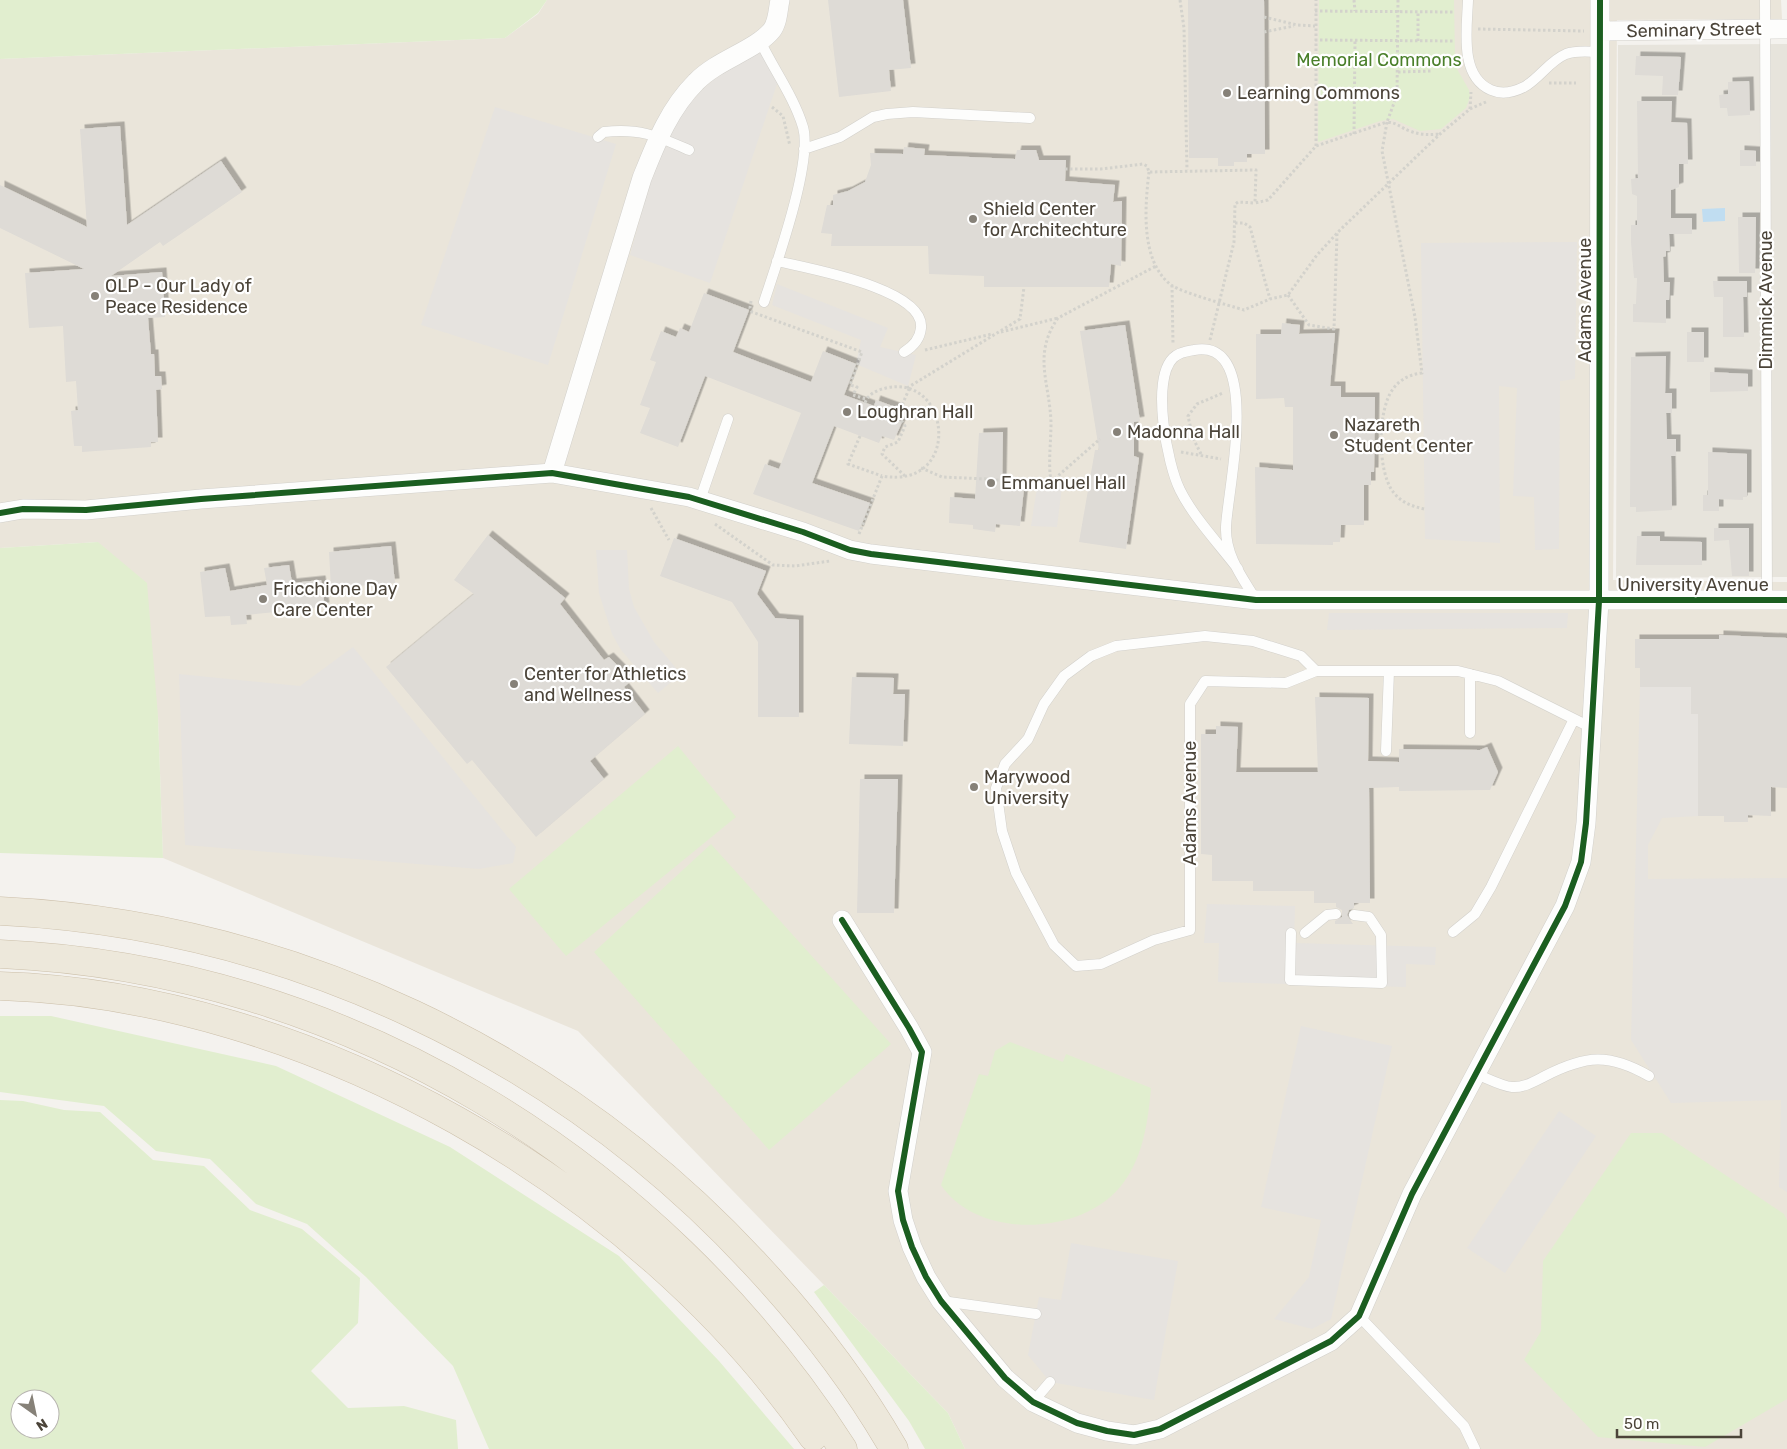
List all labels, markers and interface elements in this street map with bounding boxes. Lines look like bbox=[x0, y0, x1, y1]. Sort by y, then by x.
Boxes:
street label: Seminary Street bbox=[1626, 18, 1762, 42]
park label: Memorial Commons bbox=[1296, 49, 1462, 71]
place label: Learning Commons bbox=[1237, 82, 1400, 104]
marker: Learning Commons bbox=[1221, 87, 1233, 99]
place label: Shield Center for Architechture bbox=[983, 198, 1127, 241]
marker: Shield Center for Architechture bbox=[967, 213, 979, 225]
street label: Dimmick Avenue bbox=[1755, 230, 1777, 370]
street label: Adams Avenue bbox=[1574, 238, 1596, 362]
place label: OLP - Our Lady of Peace Residence bbox=[105, 275, 252, 318]
marker: OLP - Our Lady of Peace Residence bbox=[89, 290, 101, 302]
place label: Loughran Hall bbox=[857, 401, 973, 423]
marker: Loughran Hall bbox=[841, 406, 853, 418]
place label: Nazareth Student Center bbox=[1344, 414, 1473, 457]
place label: Madonna Hall bbox=[1127, 421, 1240, 443]
marker: Madonna Hall bbox=[1111, 426, 1123, 438]
marker: Nazareth Student Center bbox=[1328, 429, 1340, 441]
place label: Emmanuel Hall bbox=[1001, 472, 1126, 494]
marker: Emmanuel Hall bbox=[985, 477, 997, 489]
street label: University Avenue bbox=[1617, 574, 1769, 596]
place label: Fricchione Day Care Center bbox=[273, 578, 398, 621]
marker: Fricchione Day Care Center bbox=[257, 593, 269, 605]
place label: Center for Athletics and Wellness bbox=[524, 663, 686, 706]
marker: Center for Athletics and Wellness bbox=[508, 678, 520, 690]
street label: Adams Avenue bbox=[1179, 741, 1201, 865]
place label: Marywood University bbox=[984, 766, 1071, 809]
marker: Marywood University bbox=[968, 781, 980, 793]
north arrow bbox=[10, 1389, 60, 1439]
scale bar bbox=[1617, 1406, 1741, 1438]
text: N bbox=[33, 1415, 51, 1434]
text: 50 m bbox=[1624, 1415, 1659, 1433]

